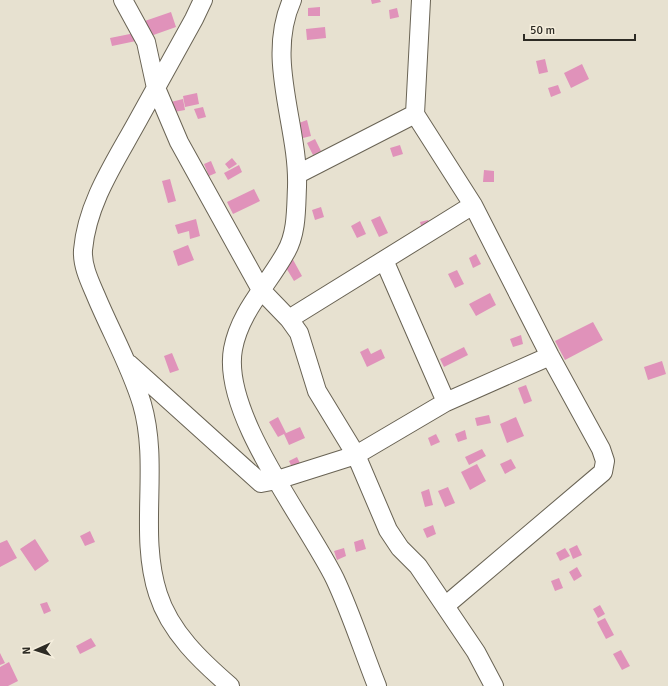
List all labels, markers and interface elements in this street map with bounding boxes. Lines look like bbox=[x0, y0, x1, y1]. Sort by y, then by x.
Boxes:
scale bar bbox=[524, 16, 635, 42]
text: 50 m bbox=[530, 23, 555, 38]
north arrow bbox=[16, 630, 56, 670]
text: N bbox=[20, 646, 33, 655]

